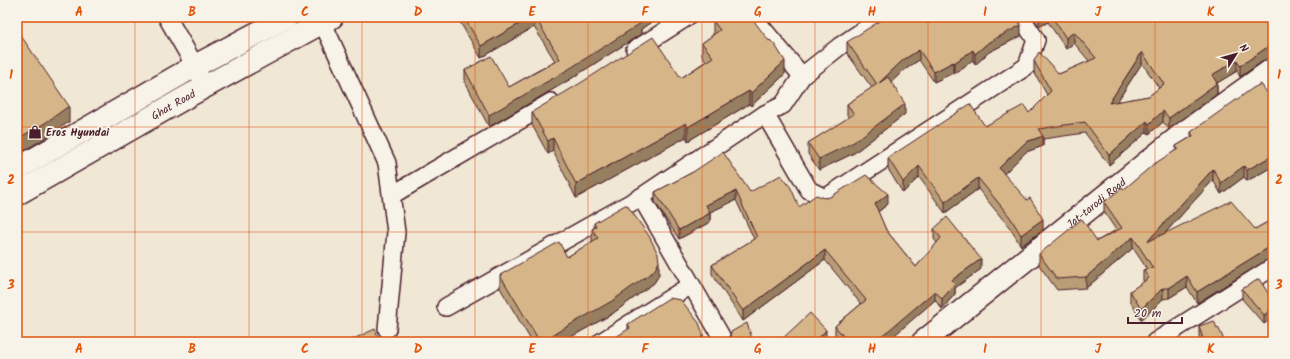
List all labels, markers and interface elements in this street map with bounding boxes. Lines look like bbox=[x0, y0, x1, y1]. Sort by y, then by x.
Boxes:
text: A bbox=[75, 2, 83, 23]
text: B bbox=[188, 2, 196, 23]
text: C bbox=[301, 2, 309, 23]
text: D bbox=[414, 2, 423, 23]
text: E bbox=[528, 2, 536, 23]
text: F bbox=[641, 2, 649, 23]
text: G bbox=[754, 2, 762, 23]
text: H bbox=[868, 2, 877, 23]
text: I bbox=[983, 2, 987, 23]
text: J bbox=[1095, 2, 1102, 23]
text: K bbox=[1207, 2, 1215, 23]
north arrow bbox=[1216, 34, 1256, 74]
text: N bbox=[1234, 40, 1252, 57]
text: 1 bbox=[9, 65, 13, 86]
text: 1 bbox=[1277, 65, 1281, 86]
street label: Ghat Road bbox=[148, 85, 200, 125]
shop icon: Eros Hyundai bbox=[27, 124, 43, 140]
place label: Eros Hyundai bbox=[46, 124, 110, 142]
text: 2 bbox=[7, 170, 15, 191]
text: 2 bbox=[1275, 170, 1283, 191]
street label: Jat-tarodi Road bbox=[1063, 174, 1131, 234]
text: 3 bbox=[6, 275, 15, 296]
text: 3 bbox=[1274, 275, 1283, 296]
scale bar bbox=[1128, 299, 1182, 325]
text: 20 m bbox=[1134, 304, 1162, 323]
text: A bbox=[75, 339, 83, 359]
text: B bbox=[188, 339, 196, 359]
text: C bbox=[301, 339, 309, 359]
text: D bbox=[414, 339, 423, 359]
text: E bbox=[528, 339, 536, 359]
text: F bbox=[641, 339, 649, 359]
text: G bbox=[754, 339, 762, 359]
text: H bbox=[868, 339, 877, 359]
text: I bbox=[983, 339, 987, 359]
text: J bbox=[1095, 339, 1102, 359]
text: K bbox=[1207, 339, 1215, 359]

